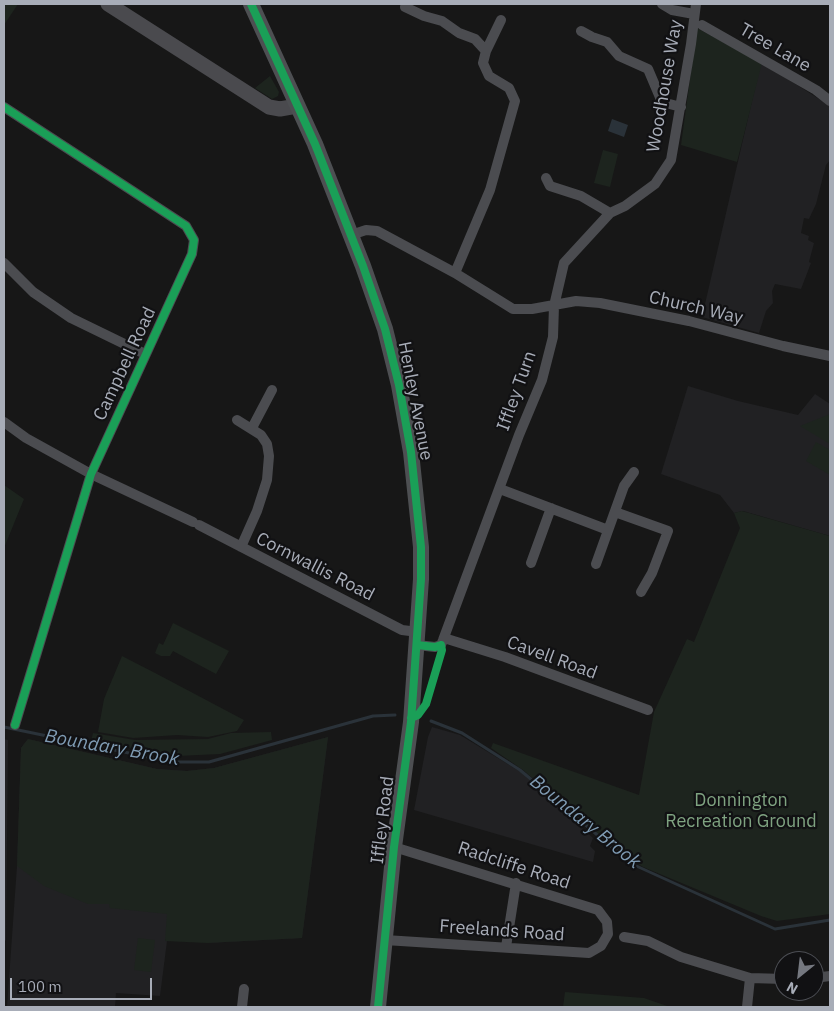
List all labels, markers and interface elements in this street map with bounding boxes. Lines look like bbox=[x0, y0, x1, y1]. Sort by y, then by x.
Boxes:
street label: Woodhouse Way bbox=[643, 18, 687, 154]
street label: Tree Lane bbox=[736, 19, 814, 77]
street label: Church Way bbox=[647, 287, 745, 329]
street label: Campbell Road bbox=[89, 304, 161, 424]
street label: Henley Avenue bbox=[393, 340, 437, 462]
street label: Iffley Turn bbox=[493, 348, 541, 434]
street label: Cornwallis Road bbox=[252, 528, 378, 606]
street label: Cavell Road bbox=[504, 632, 600, 684]
water label: Boundary Brook bbox=[43, 725, 181, 771]
water label: Boundary Brook bbox=[525, 770, 645, 874]
street label: Iffley Road bbox=[367, 775, 399, 865]
park label: Donnington Recreation Ground bbox=[665, 790, 817, 832]
street label: Radcliffe Road bbox=[455, 838, 573, 894]
street label: Freelands Road bbox=[439, 916, 565, 946]
north arrow bbox=[774, 951, 824, 1001]
scale bar bbox=[12, 968, 155, 1000]
text: 100 m bbox=[18, 977, 62, 996]
text: N bbox=[783, 978, 801, 999]

